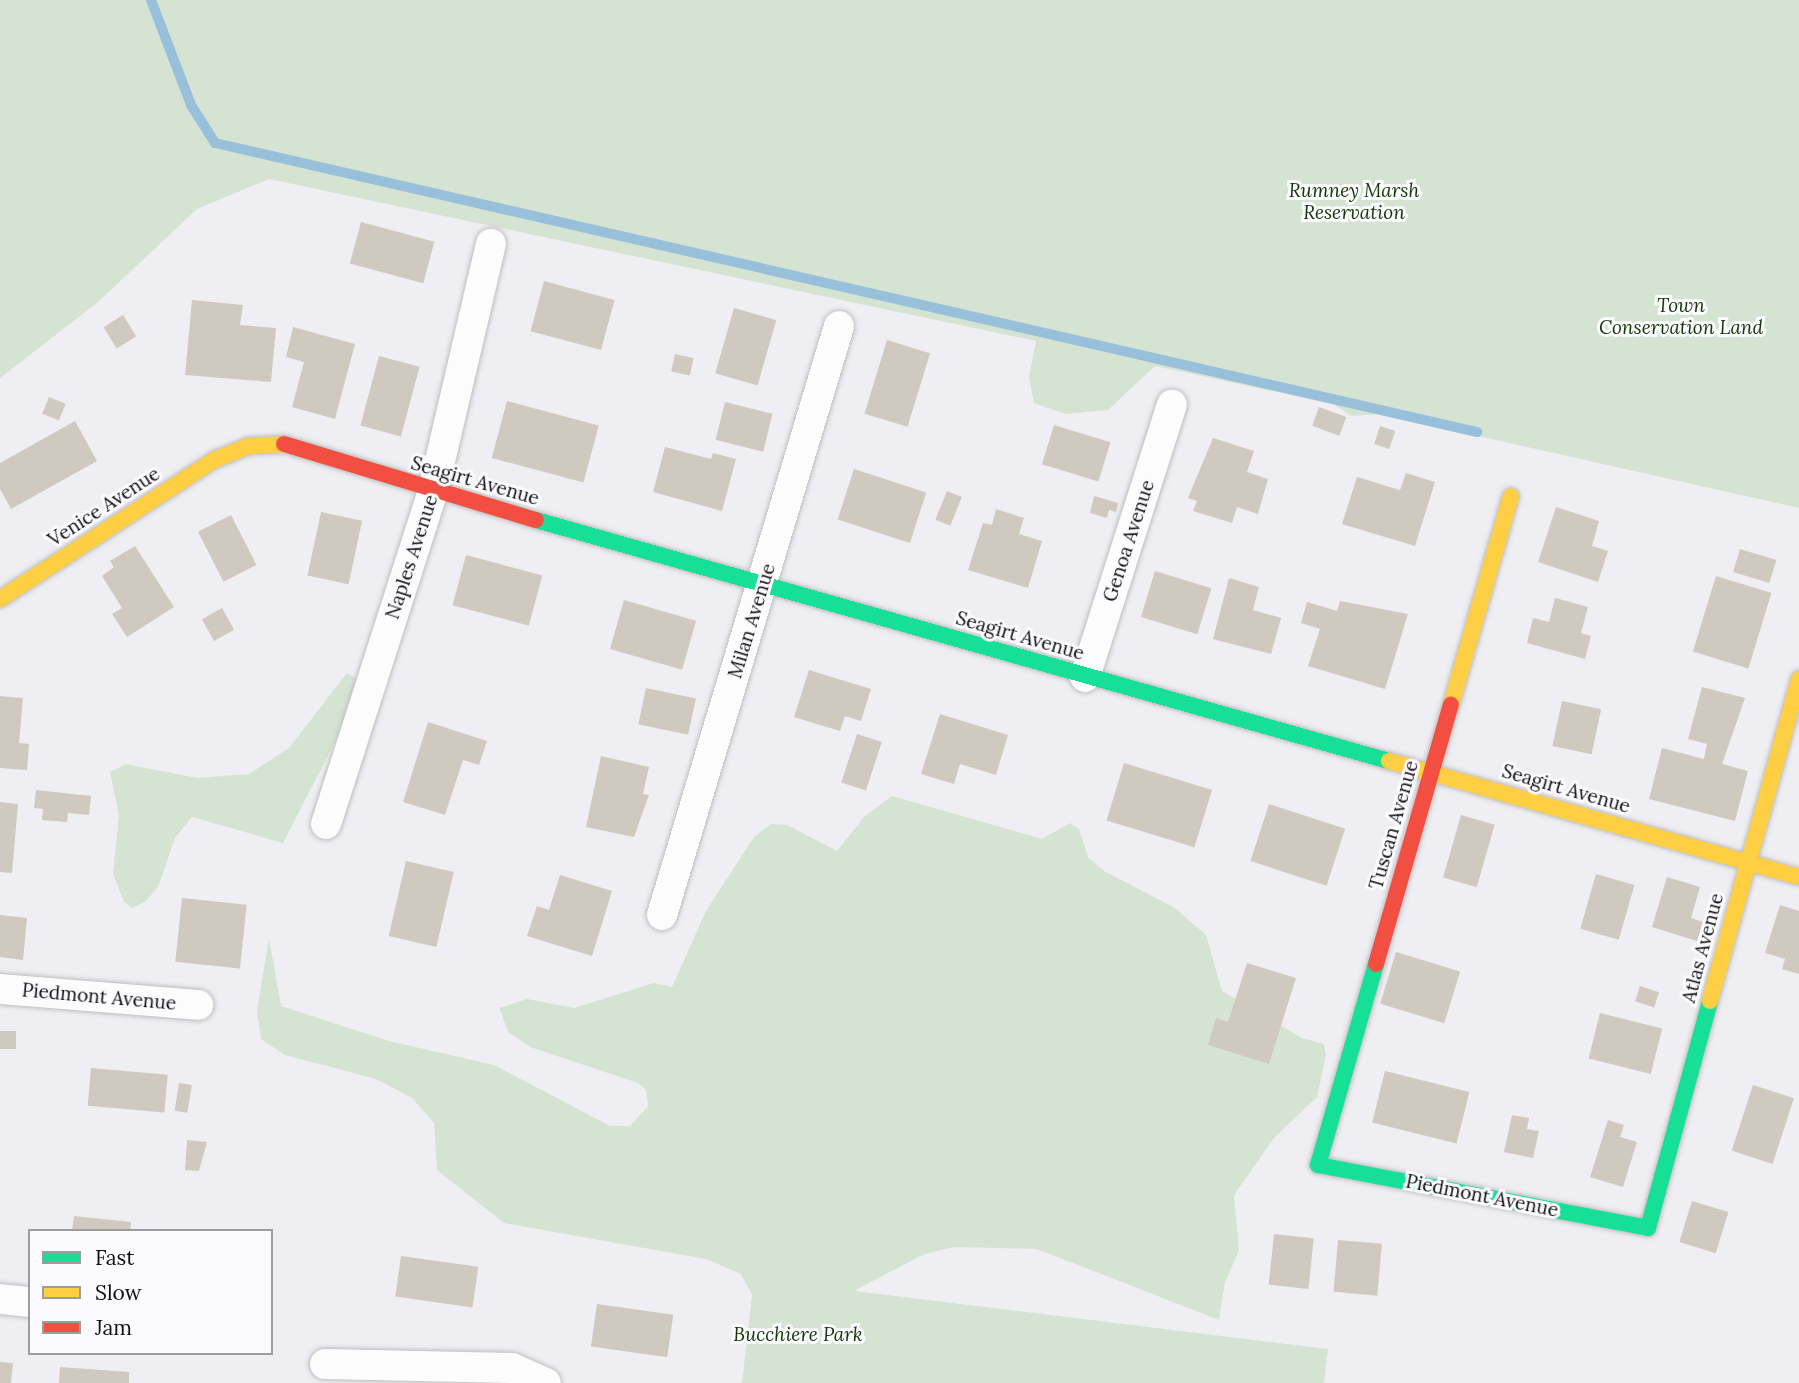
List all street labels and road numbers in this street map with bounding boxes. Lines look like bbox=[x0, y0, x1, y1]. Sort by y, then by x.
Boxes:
street label: Seagirt Avenue bbox=[408, 452, 542, 510]
street label: Venice Avenue bbox=[44, 462, 164, 552]
street label: Genoa Avenue bbox=[1099, 477, 1159, 605]
street label: Naples Avenue bbox=[381, 492, 443, 622]
street label: Milan Avenue bbox=[724, 561, 780, 681]
street label: Seagirt Avenue bbox=[953, 607, 1087, 665]
street label: Tuscan Avenue bbox=[1365, 758, 1423, 892]
street label: Seagirt Avenue bbox=[1499, 760, 1633, 818]
street label: Atlas Avenue bbox=[1677, 891, 1729, 1005]
street label: Piedmont Avenue bbox=[21, 979, 177, 1015]
street label: Piedmont Avenue bbox=[1404, 1170, 1560, 1222]

